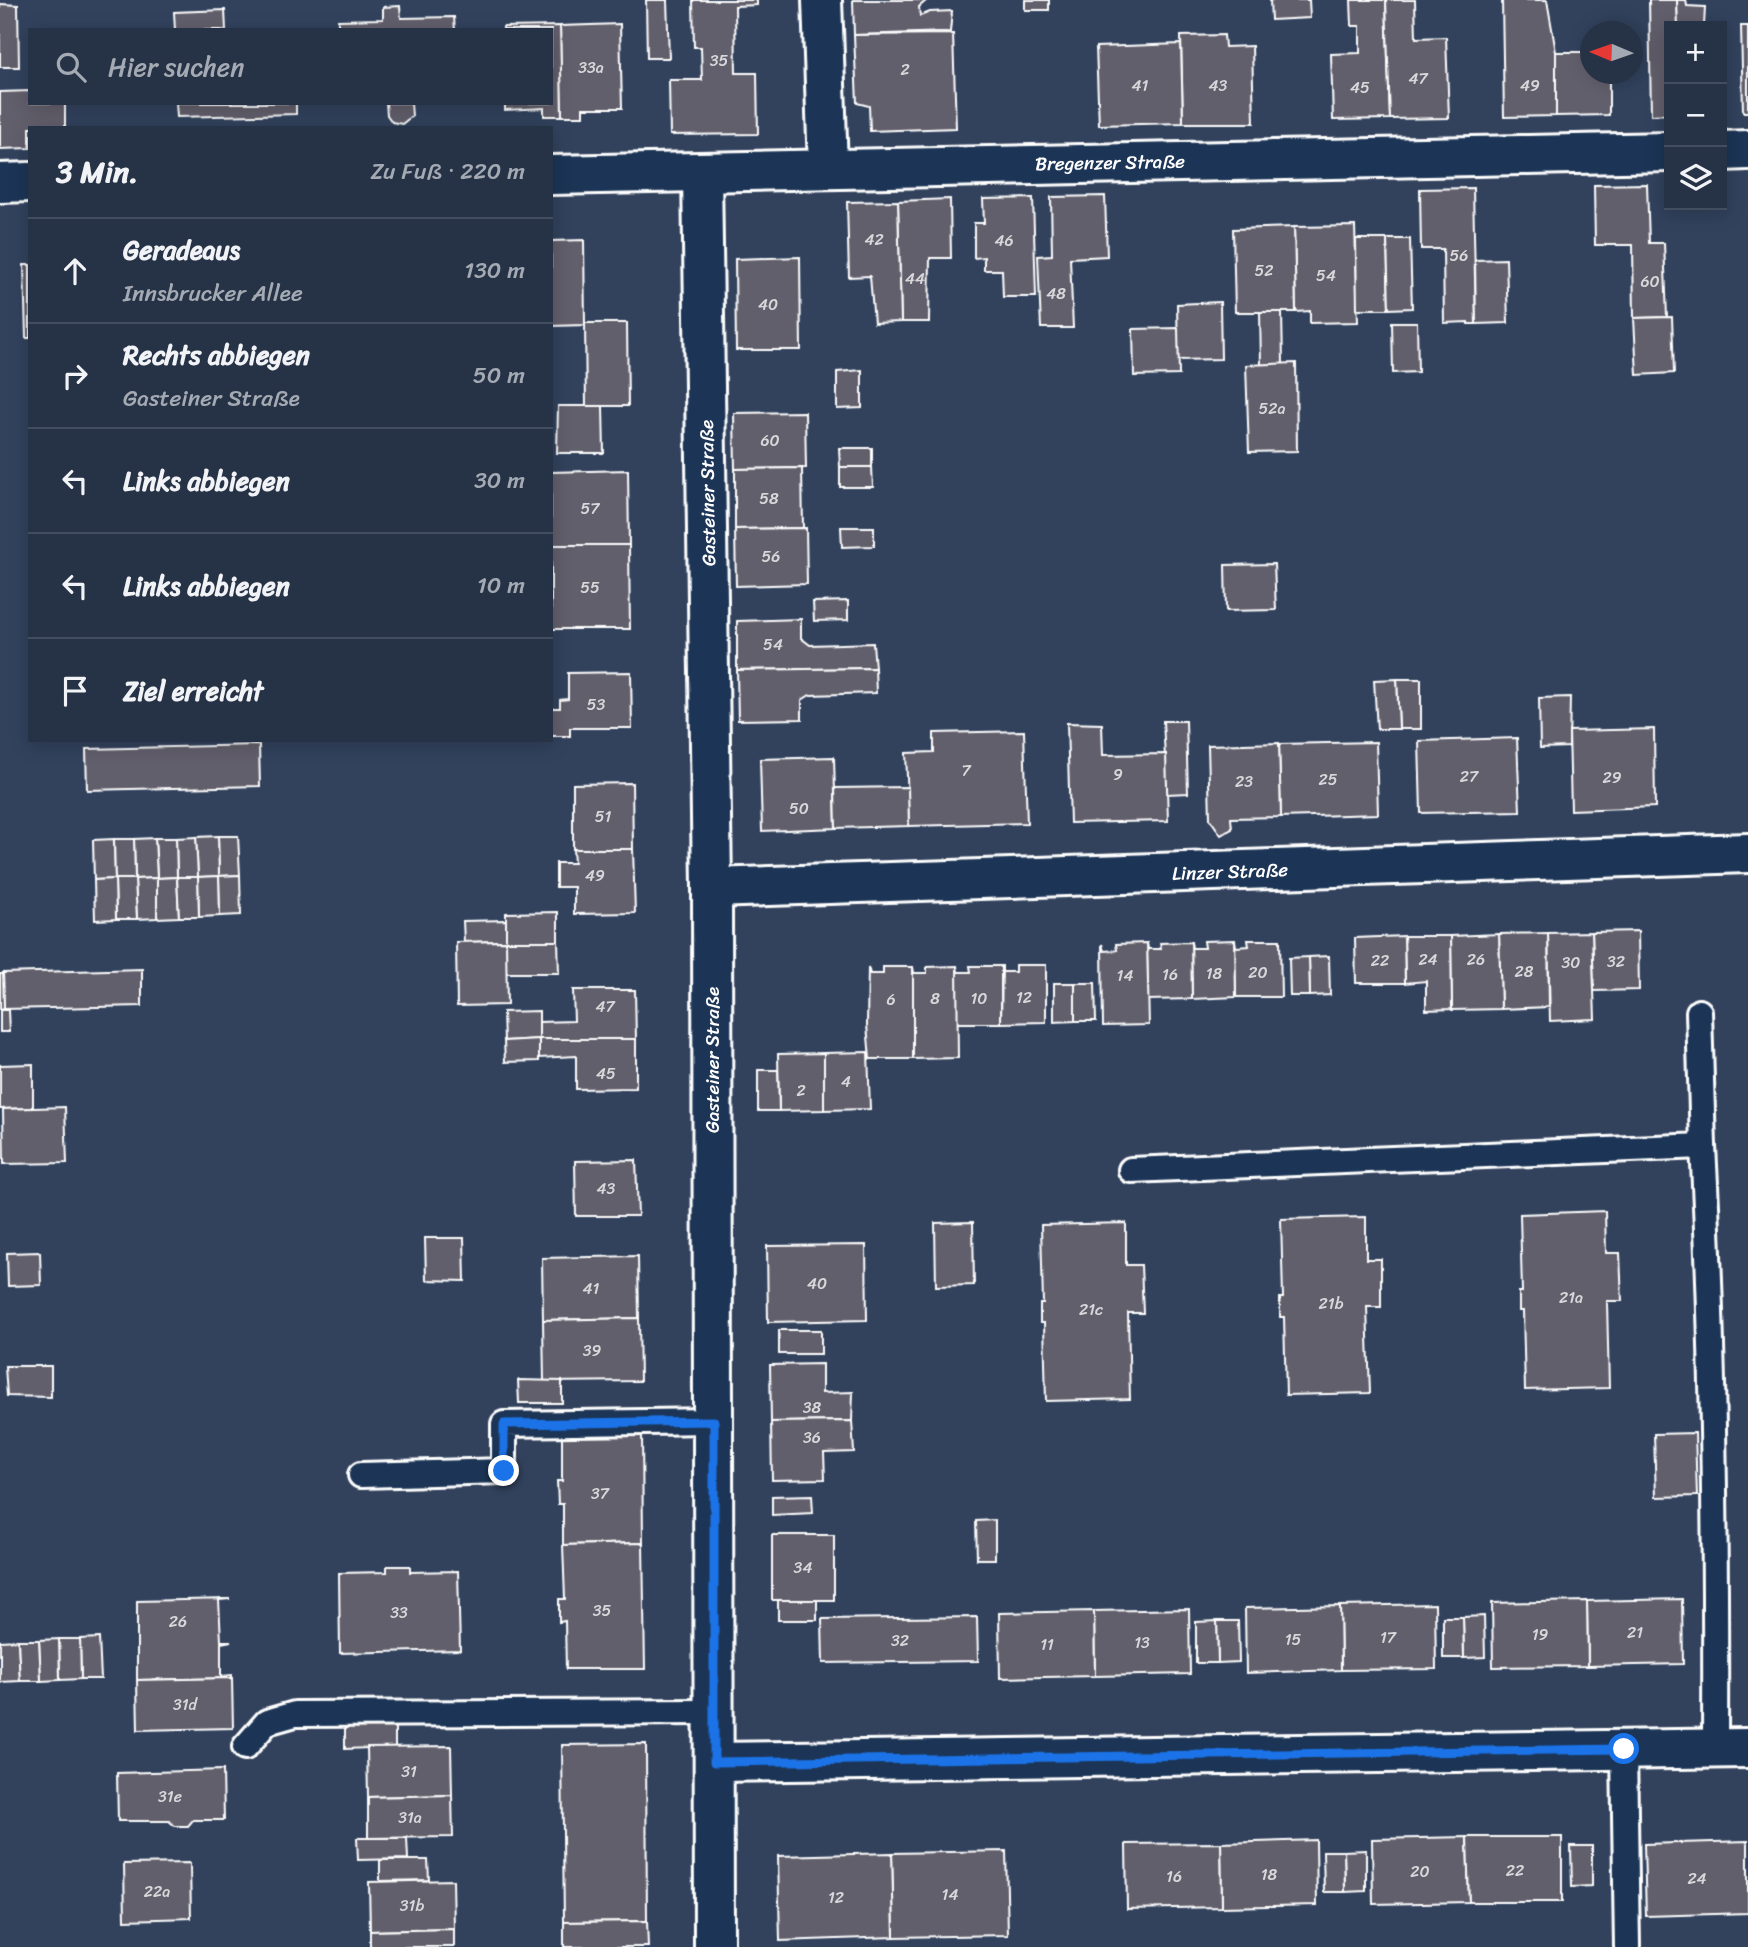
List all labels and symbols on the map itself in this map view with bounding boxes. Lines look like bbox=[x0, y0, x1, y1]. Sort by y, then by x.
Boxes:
north arrow bbox=[1580, 21, 1643, 84]
house number: 35 bbox=[710, 46, 729, 75]
house number: 33a bbox=[578, 53, 604, 82]
house number: 2 bbox=[900, 55, 910, 84]
house number: 47 bbox=[1408, 64, 1428, 93]
house number: 41 bbox=[1132, 71, 1149, 100]
house number: 43 bbox=[1209, 71, 1228, 100]
house number: 49 bbox=[1520, 71, 1540, 100]
house number: 45 bbox=[1350, 73, 1370, 102]
street label: Bregenzer Straße bbox=[1035, 145, 1185, 180]
house number: 42 bbox=[864, 225, 884, 254]
house number: 46 bbox=[994, 226, 1014, 255]
house number: 56 bbox=[1450, 241, 1468, 270]
house number: 52 bbox=[1254, 256, 1274, 285]
house number: 54 bbox=[1316, 261, 1336, 290]
house number: 44 bbox=[905, 264, 925, 293]
house number: 60 bbox=[1640, 267, 1660, 296]
house number: 48 bbox=[1046, 279, 1066, 308]
house number: 40 bbox=[758, 290, 778, 319]
house number: 52a bbox=[1258, 394, 1286, 423]
street label: Gasteiner Straße bbox=[690, 420, 725, 566]
house number: 60 bbox=[760, 426, 780, 455]
house number: 58 bbox=[759, 484, 779, 513]
house number: 57 bbox=[581, 494, 600, 523]
house number: 56 bbox=[762, 542, 780, 571]
house number: 55 bbox=[580, 573, 600, 602]
house number: 54 bbox=[763, 630, 783, 659]
house number: 53 bbox=[587, 690, 605, 719]
house number: 7 bbox=[961, 756, 971, 785]
house number: 9 bbox=[1113, 760, 1123, 789]
house number: 27 bbox=[1460, 762, 1479, 791]
house number: 29 bbox=[1602, 763, 1622, 792]
house number: 25 bbox=[1318, 765, 1338, 794]
house number: 23 bbox=[1235, 767, 1253, 796]
house number: 50 bbox=[789, 794, 809, 823]
house number: 51 bbox=[595, 802, 611, 831]
street label: Linzer Straße bbox=[1171, 853, 1289, 890]
house number: 49 bbox=[585, 861, 605, 890]
house number: 24 bbox=[1418, 945, 1438, 974]
house number: 26 bbox=[1467, 945, 1485, 974]
house number: 22 bbox=[1371, 946, 1389, 975]
house number: 32 bbox=[1607, 947, 1625, 976]
house number: 30 bbox=[1562, 948, 1580, 977]
house number: 28 bbox=[1515, 957, 1534, 986]
house number: 20 bbox=[1248, 958, 1268, 987]
house number: 18 bbox=[1206, 959, 1223, 988]
house number: 16 bbox=[1162, 960, 1178, 989]
house number: 14 bbox=[1117, 961, 1133, 990]
house number: 12 bbox=[1016, 983, 1032, 1012]
house number: 8 bbox=[930, 984, 940, 1013]
house number: 10 bbox=[971, 984, 987, 1013]
house number: 6 bbox=[886, 985, 896, 1014]
street label: Gasteiner Straße bbox=[696, 987, 729, 1133]
house number: 47 bbox=[595, 992, 615, 1021]
house number: 45 bbox=[596, 1059, 616, 1088]
house number: 4 bbox=[841, 1067, 851, 1096]
house number: 2 bbox=[796, 1076, 806, 1105]
house number: 43 bbox=[597, 1174, 616, 1203]
house number: 40 bbox=[807, 1269, 827, 1298]
house number: 41 bbox=[583, 1274, 600, 1303]
house number: 21a bbox=[1559, 1283, 1583, 1312]
house number: 21b bbox=[1319, 1289, 1344, 1318]
house number: 21c bbox=[1079, 1295, 1103, 1324]
house number: 39 bbox=[583, 1336, 601, 1365]
house number: 38 bbox=[803, 1393, 822, 1422]
house number: 36 bbox=[803, 1423, 821, 1452]
route end bbox=[488, 1455, 519, 1486]
house number: 37 bbox=[591, 1479, 610, 1508]
house number: 34 bbox=[794, 1553, 812, 1582]
house number: 35 bbox=[593, 1596, 612, 1625]
house number: 33 bbox=[390, 1598, 408, 1627]
house number: 26 bbox=[169, 1607, 187, 1636]
house number: 21 bbox=[1627, 1618, 1643, 1647]
house number: 19 bbox=[1532, 1620, 1549, 1649]
house number: 17 bbox=[1380, 1623, 1397, 1652]
house number: 15 bbox=[1285, 1625, 1302, 1654]
house number: 32 bbox=[891, 1626, 909, 1655]
house number: 13 bbox=[1134, 1628, 1150, 1657]
house number: 11 bbox=[1040, 1630, 1054, 1659]
house number: 31d bbox=[173, 1690, 199, 1719]
route start bbox=[1608, 1733, 1639, 1764]
house number: 31 bbox=[401, 1757, 417, 1786]
house number: 31e bbox=[158, 1782, 182, 1811]
house number: 31a bbox=[398, 1803, 422, 1832]
house number: 22 bbox=[1506, 1856, 1524, 1885]
house number: 20 bbox=[1410, 1857, 1430, 1886]
house number: 18 bbox=[1261, 1860, 1278, 1889]
house number: 16 bbox=[1166, 1862, 1182, 1891]
house number: 24 bbox=[1687, 1864, 1707, 1893]
house number: 22a bbox=[144, 1877, 170, 1906]
house number: 14 bbox=[942, 1880, 958, 1909]
house number: 12 bbox=[828, 1883, 844, 1912]
house number: 31b bbox=[400, 1891, 424, 1920]

